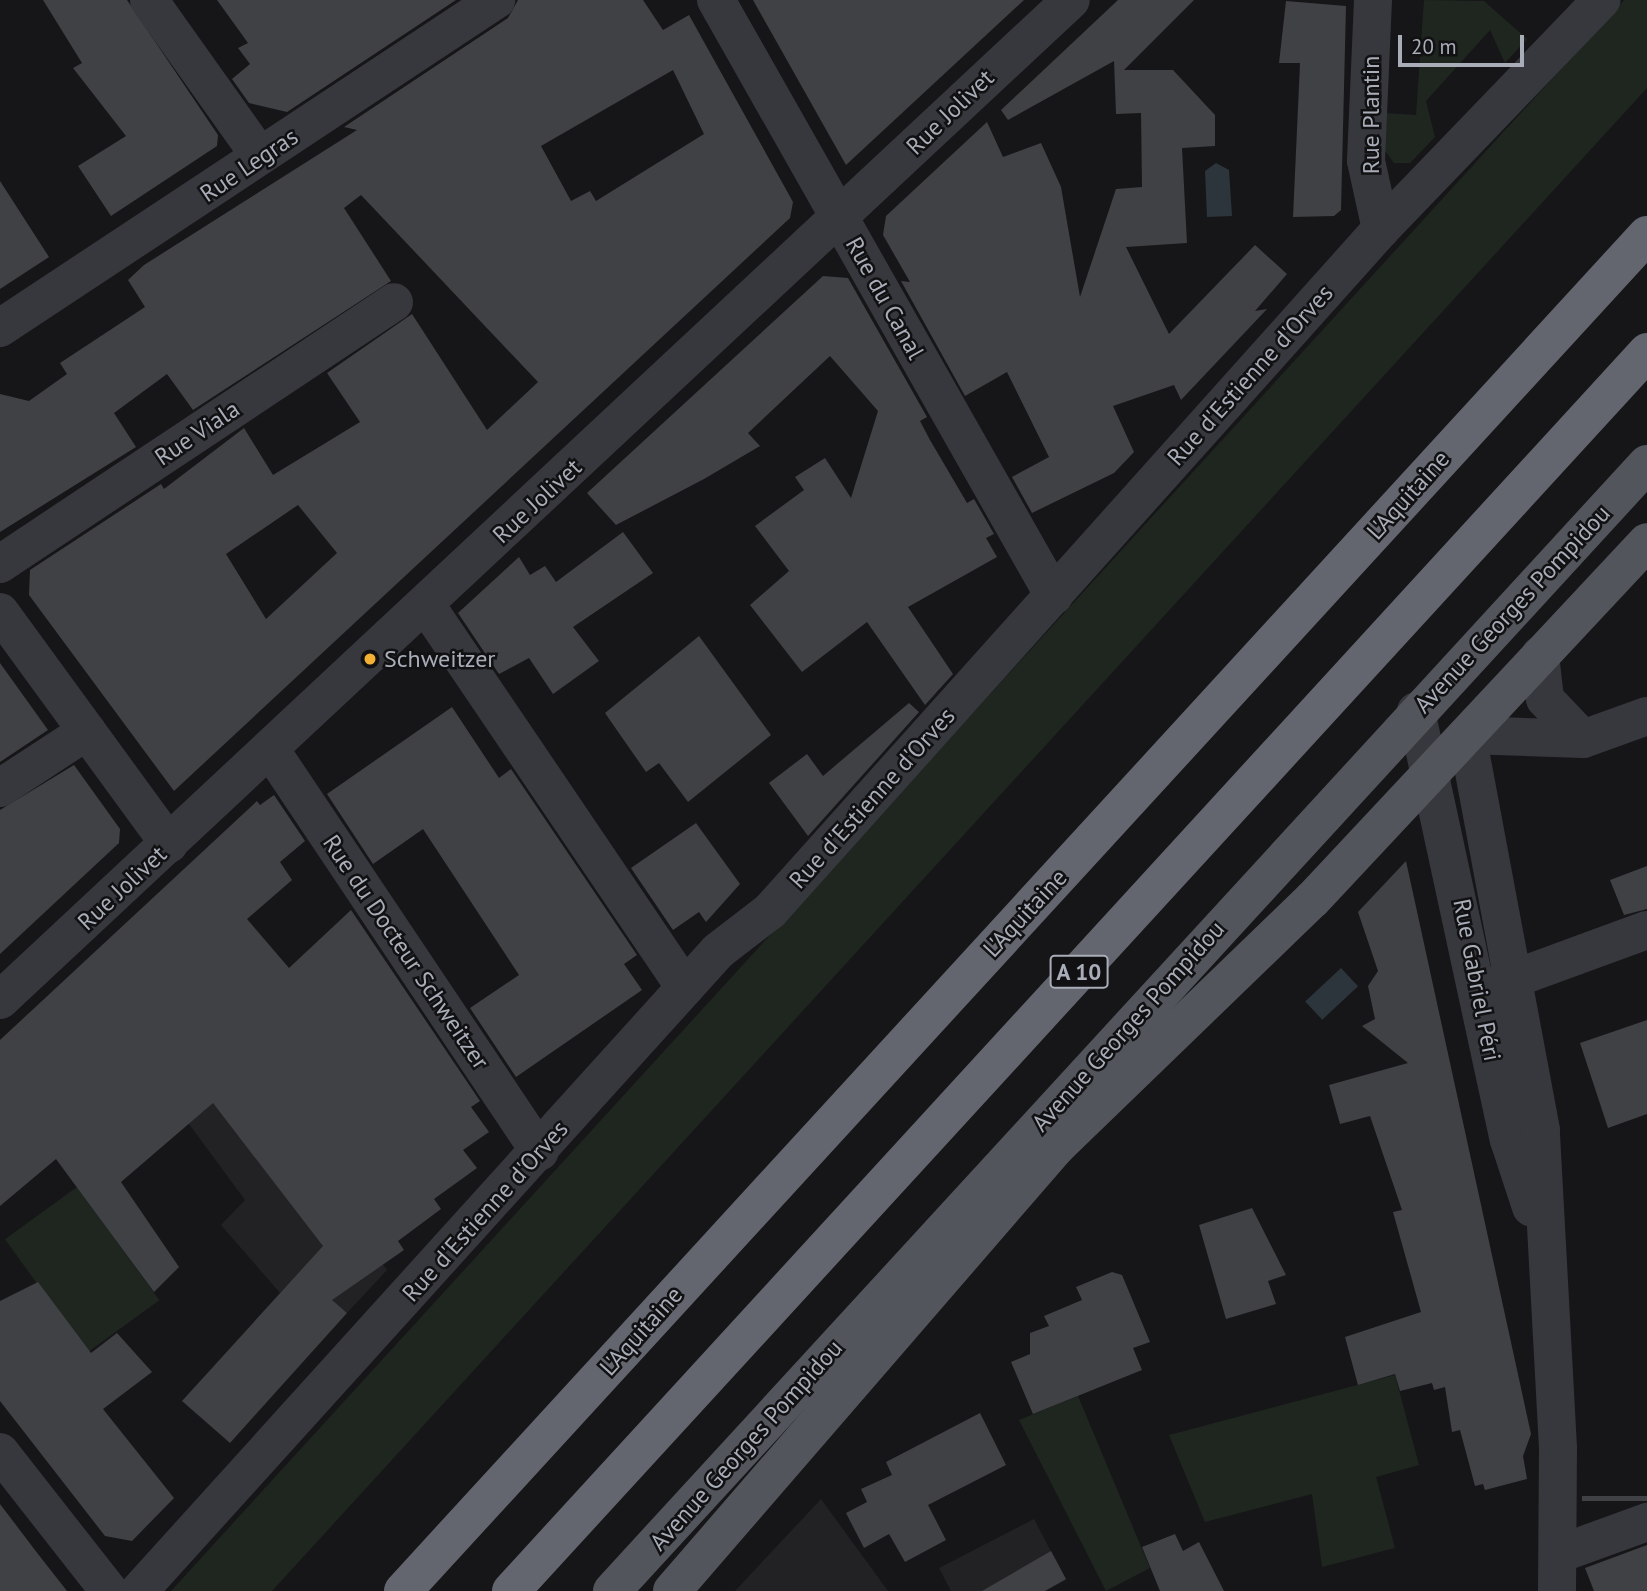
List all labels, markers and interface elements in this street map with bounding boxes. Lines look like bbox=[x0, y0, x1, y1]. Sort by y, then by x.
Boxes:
scale bar bbox=[1402, 21, 1528, 65]
text: 20 m bbox=[1411, 33, 1457, 60]
street label: Rue Plantin bbox=[1357, 56, 1385, 174]
street label: Rue Jolivet bbox=[900, 63, 1000, 161]
street label: Rue Legras bbox=[195, 122, 303, 208]
street label: Rue du Canal bbox=[840, 232, 930, 364]
street label: Rue d'Estienne d'Orves bbox=[1161, 279, 1339, 471]
street label: Rue Viala bbox=[149, 394, 245, 472]
street label: L'Aquitaine bbox=[1361, 445, 1455, 545]
street label: Rue Jolivet bbox=[487, 453, 587, 549]
street label: Avenue Georges Pompidou bbox=[1408, 499, 1616, 719]
place label: Schweitzer bbox=[384, 645, 496, 673]
marker: Schweitzer bbox=[362, 651, 378, 667]
street label: Rue d'Estienne d'Orves bbox=[783, 702, 961, 894]
street label: Rue du Docteur Schweitzer bbox=[317, 829, 495, 1075]
street label: Rue Jolivet bbox=[72, 840, 172, 936]
street label: L'Aquitaine bbox=[977, 863, 1073, 963]
street label: Rue Gabriel Péri bbox=[1447, 896, 1507, 1064]
street label: Avenue Georges Pompidou bbox=[1026, 915, 1230, 1137]
road number: A 10 bbox=[1048, 953, 1110, 992]
street label: Rue d'Estienne d'Orves bbox=[396, 1115, 574, 1307]
street label: L'Aquitaine bbox=[594, 1281, 688, 1381]
street label: Avenue Georges Pompidou bbox=[644, 1334, 848, 1556]

